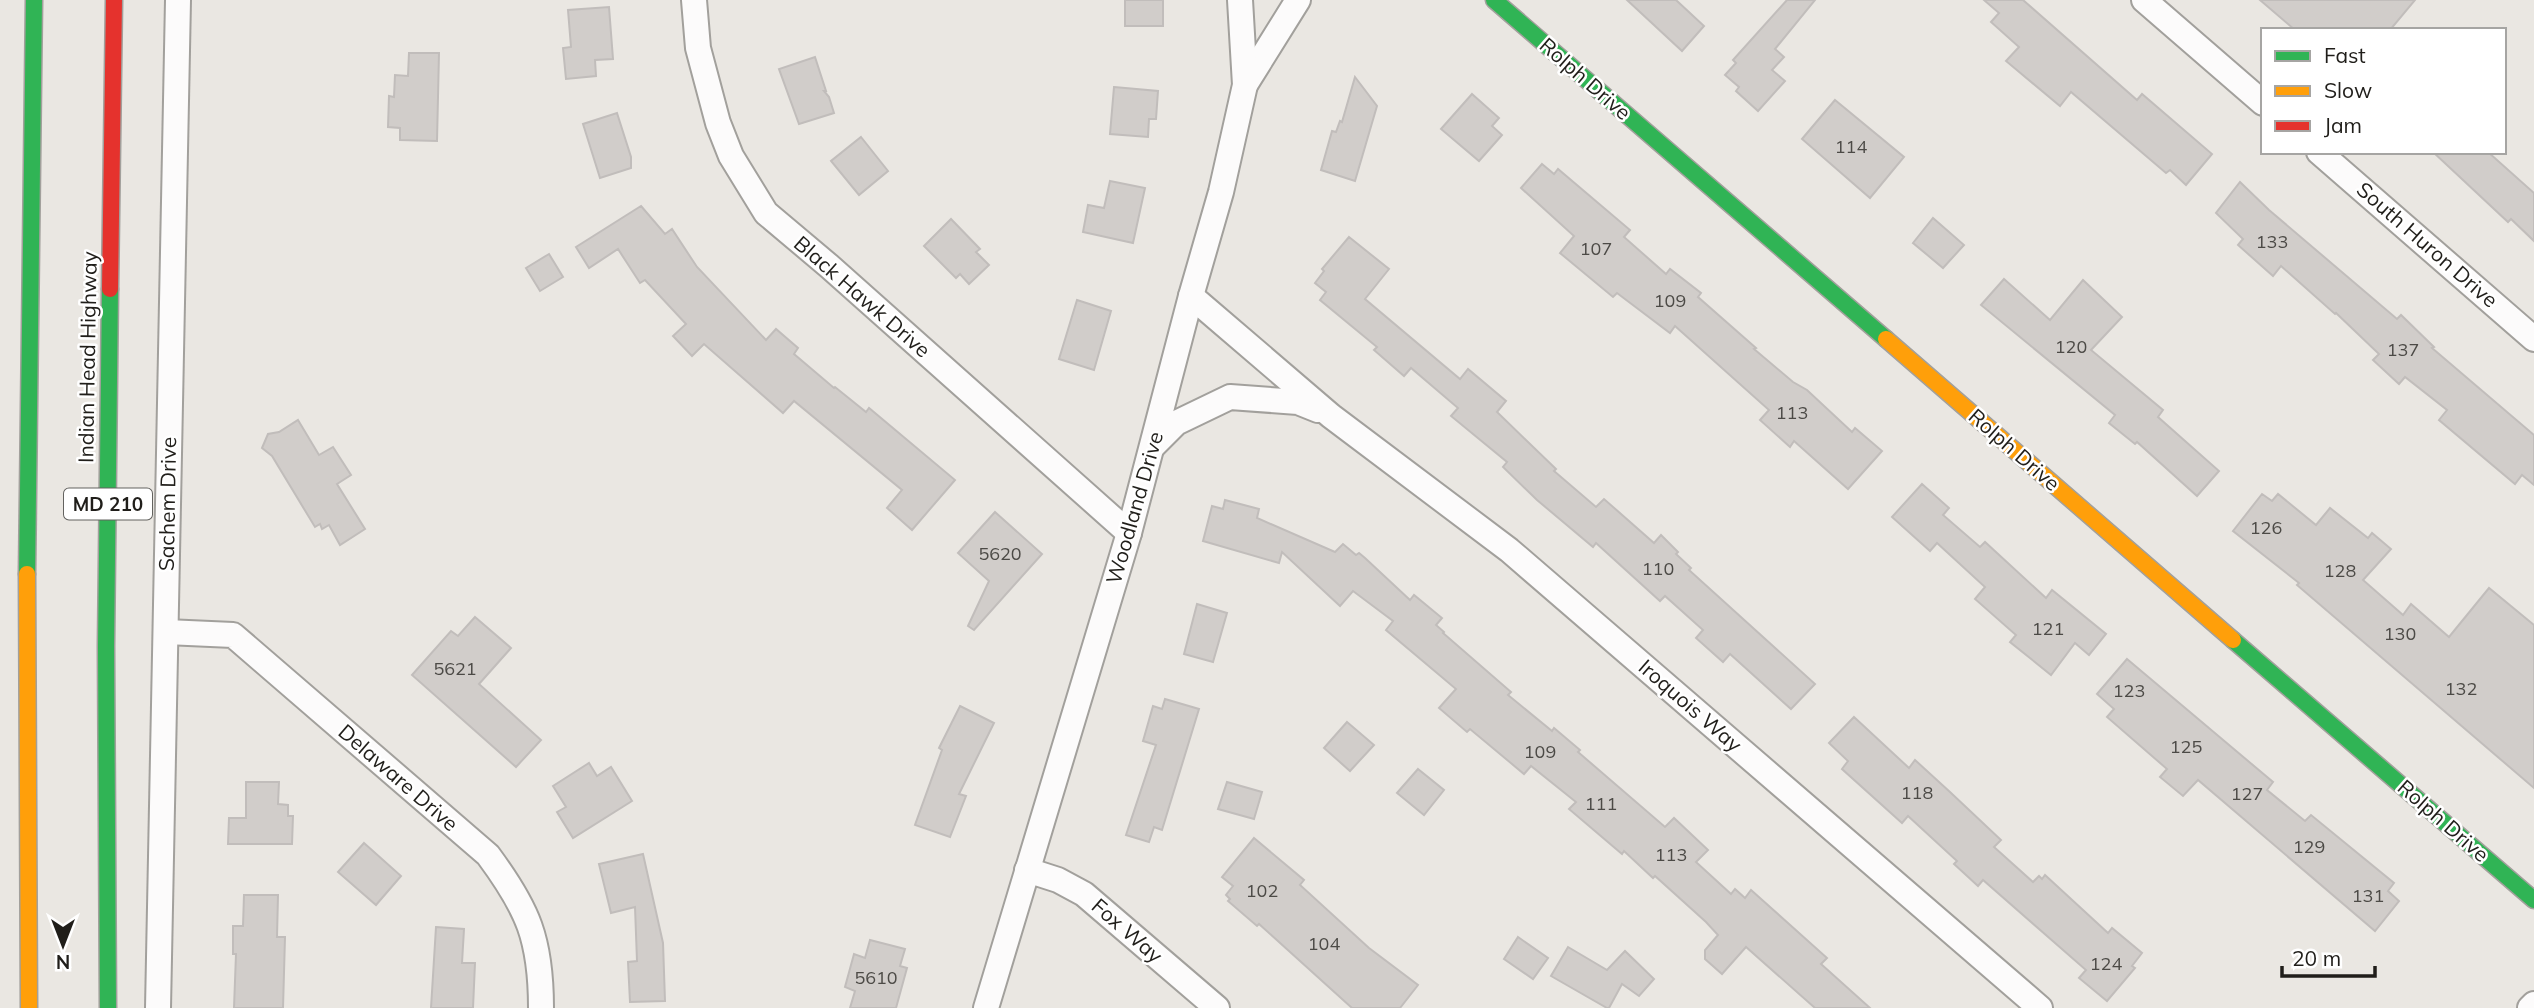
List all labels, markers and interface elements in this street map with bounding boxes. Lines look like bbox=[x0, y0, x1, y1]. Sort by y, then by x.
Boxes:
legend bbox=[2261, 28, 2506, 154]
street label: Rolph Drive bbox=[1535, 32, 1637, 125]
text: Fast bbox=[2324, 42, 2366, 68]
text: Slow bbox=[2324, 77, 2372, 103]
text: Jam bbox=[2324, 112, 2362, 138]
house number: 114 bbox=[1835, 135, 1867, 158]
street label: South Huron Drive bbox=[2352, 176, 2504, 313]
street label: Black Hawk Drive bbox=[789, 230, 936, 363]
house number: 133 bbox=[2256, 230, 2288, 253]
house number: 107 bbox=[1580, 237, 1612, 260]
street label: Indian Head Highway bbox=[72, 251, 102, 463]
house number: 109 bbox=[1654, 289, 1686, 312]
house number: 120 bbox=[2055, 335, 2087, 358]
house number: 137 bbox=[2387, 338, 2419, 361]
house number: 113 bbox=[1776, 401, 1808, 424]
street label: Rolph Drive bbox=[1964, 403, 2066, 496]
street label: Woodland Drive bbox=[1100, 428, 1168, 587]
street label: Sachem Drive bbox=[153, 437, 181, 571]
road number: MD 210 bbox=[64, 489, 152, 520]
house number: 126 bbox=[2250, 516, 2282, 539]
house number: 5620 bbox=[978, 542, 1022, 565]
house number: 110 bbox=[1642, 557, 1674, 580]
house number: 128 bbox=[2324, 559, 2356, 582]
house number: 121 bbox=[2032, 617, 2064, 640]
house number: 130 bbox=[2384, 622, 2416, 645]
street label: Iroquois Way bbox=[1634, 653, 1748, 757]
house number: 5621 bbox=[433, 657, 477, 680]
house number: 132 bbox=[2445, 677, 2477, 700]
house number: 123 bbox=[2113, 679, 2145, 702]
street label: Delaware Drive bbox=[333, 718, 464, 836]
house number: 125 bbox=[2170, 735, 2202, 758]
house number: 109 bbox=[1524, 740, 1556, 763]
street label: Rolph Drive bbox=[2393, 774, 2495, 867]
house number: 118 bbox=[1901, 781, 1933, 804]
house number: 127 bbox=[2231, 782, 2263, 805]
house number: 111 bbox=[1585, 792, 1617, 815]
house number: 129 bbox=[2293, 835, 2325, 858]
house number: 113 bbox=[1655, 843, 1687, 866]
house number: 102 bbox=[1246, 879, 1278, 902]
house number: 131 bbox=[2352, 884, 2384, 907]
street label: Fox Way bbox=[1087, 892, 1169, 968]
north arrow bbox=[28, 910, 98, 980]
house number: 104 bbox=[1308, 932, 1340, 955]
scale bar bbox=[2282, 934, 2375, 978]
text: 20 m bbox=[2292, 945, 2341, 971]
text: N bbox=[56, 950, 70, 974]
house number: 124 bbox=[2090, 952, 2122, 975]
house number: 5610 bbox=[854, 966, 898, 989]

